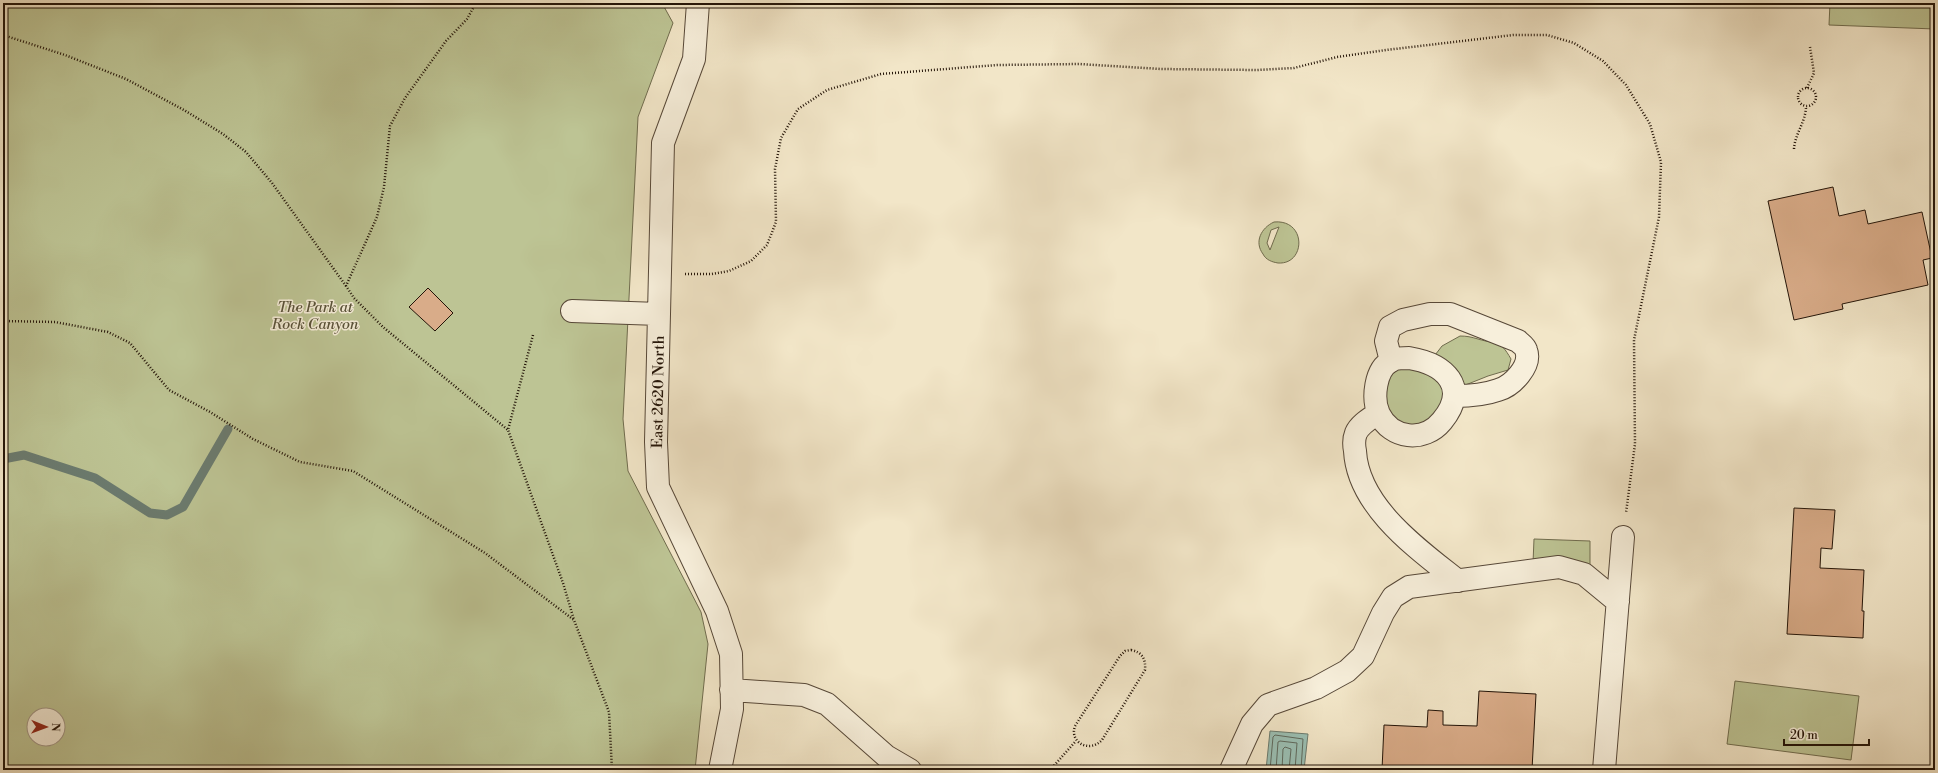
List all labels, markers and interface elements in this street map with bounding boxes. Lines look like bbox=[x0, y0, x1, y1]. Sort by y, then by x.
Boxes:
park label: The Park at Rock Canyon bbox=[271, 298, 359, 334]
street label: East 2620 North bbox=[648, 335, 669, 449]
north arrow bbox=[26, 707, 66, 747]
scale bar bbox=[1784, 721, 1869, 747]
text: N bbox=[48, 723, 62, 732]
text: 20 m bbox=[1790, 728, 1818, 743]

